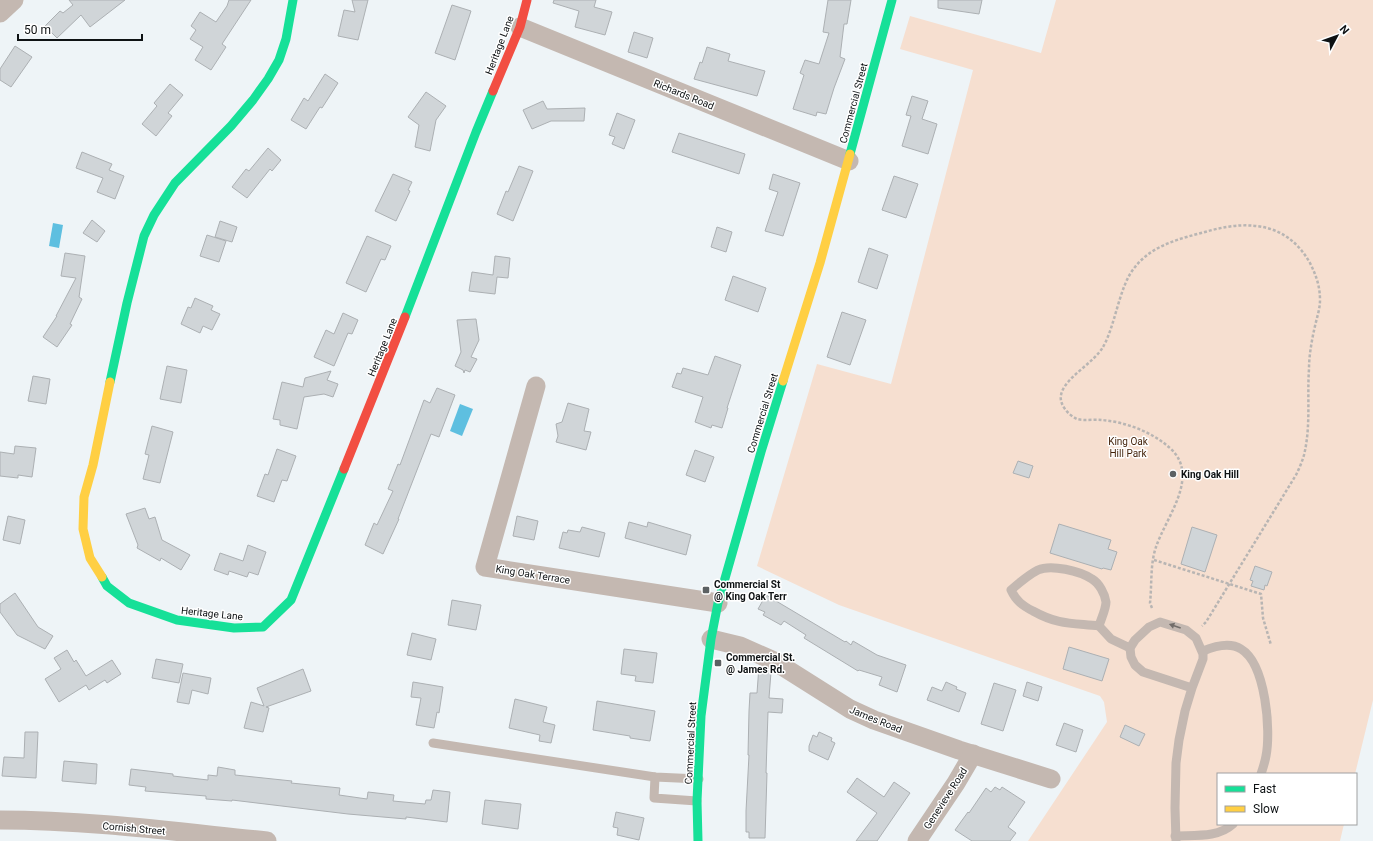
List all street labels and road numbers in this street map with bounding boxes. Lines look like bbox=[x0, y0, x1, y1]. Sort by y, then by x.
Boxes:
street label: Heritage Lane bbox=[483, 14, 516, 76]
street label: Commercial Street bbox=[837, 62, 870, 145]
street label: Richards Road bbox=[652, 77, 716, 112]
street label: Heritage Lane bbox=[366, 316, 399, 378]
street label: Commercial Street bbox=[745, 372, 780, 454]
street label: King Oak Terrace bbox=[495, 563, 571, 586]
street label: Heritage Lane bbox=[181, 605, 243, 622]
street label: Commercial Street bbox=[683, 701, 698, 785]
street label: James Road bbox=[848, 704, 904, 735]
street label: Genevieve Road bbox=[921, 766, 969, 831]
street label: Cornish Street bbox=[102, 820, 166, 837]

